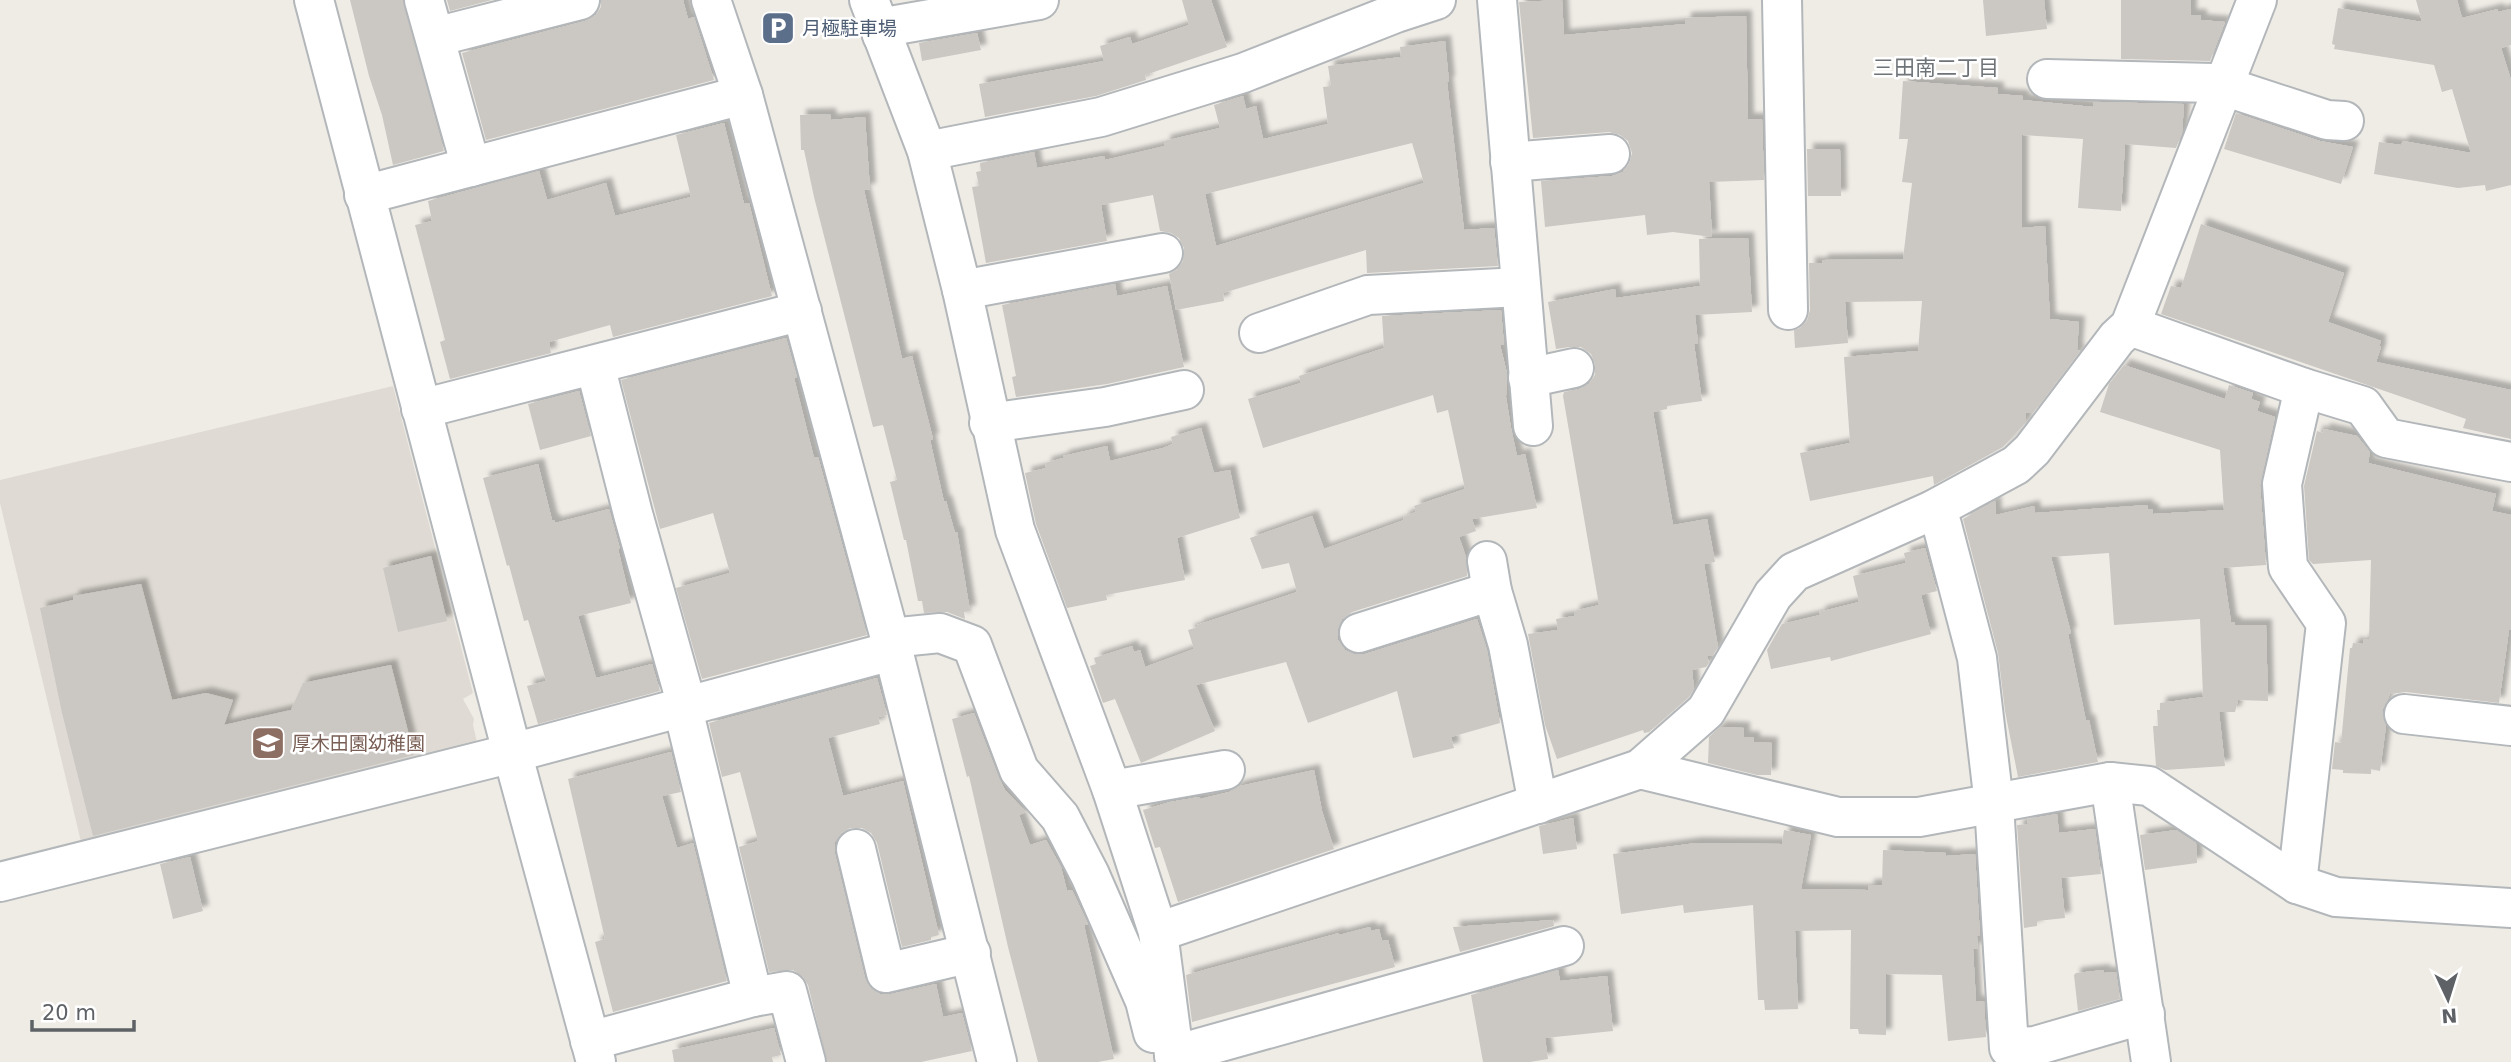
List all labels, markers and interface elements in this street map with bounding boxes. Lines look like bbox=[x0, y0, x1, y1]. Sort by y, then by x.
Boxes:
parking icon: 月極駐車場 bbox=[759, 9, 797, 47]
place label: 月極駐車場 bbox=[802, 17, 897, 39]
district label: 三田南二丁目 bbox=[1873, 56, 1999, 80]
school or university icon: 厚木田園幼稚園 bbox=[249, 724, 287, 762]
place label: 厚木田園幼稚園 bbox=[292, 732, 425, 754]
north arrow bbox=[2413, 964, 2483, 1034]
scale bar bbox=[32, 988, 133, 1032]
text: 20 m bbox=[42, 1001, 96, 1025]
text: N bbox=[2440, 1004, 2458, 1027]

